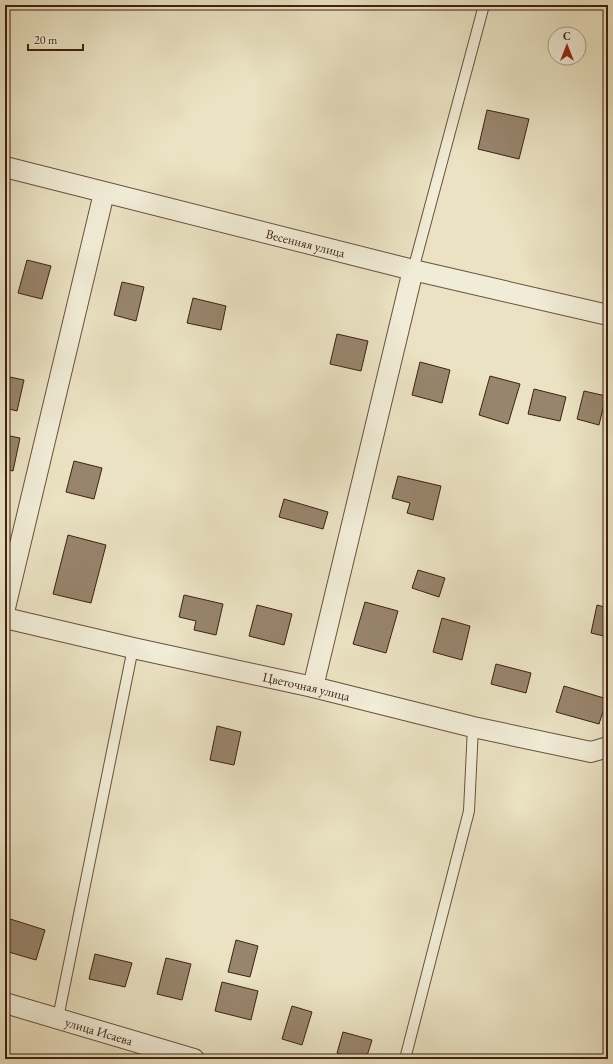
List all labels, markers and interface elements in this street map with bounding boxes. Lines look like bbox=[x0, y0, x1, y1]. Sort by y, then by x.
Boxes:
scale bar bbox=[28, 26, 83, 52]
north arrow bbox=[547, 26, 587, 66]
text: С bbox=[563, 29, 571, 43]
text: 20 m bbox=[34, 32, 58, 48]
street label: Весенняя улица bbox=[264, 225, 348, 261]
street label: Цветочная улица bbox=[261, 668, 353, 705]
street label: улица Исаева bbox=[63, 1013, 135, 1049]

